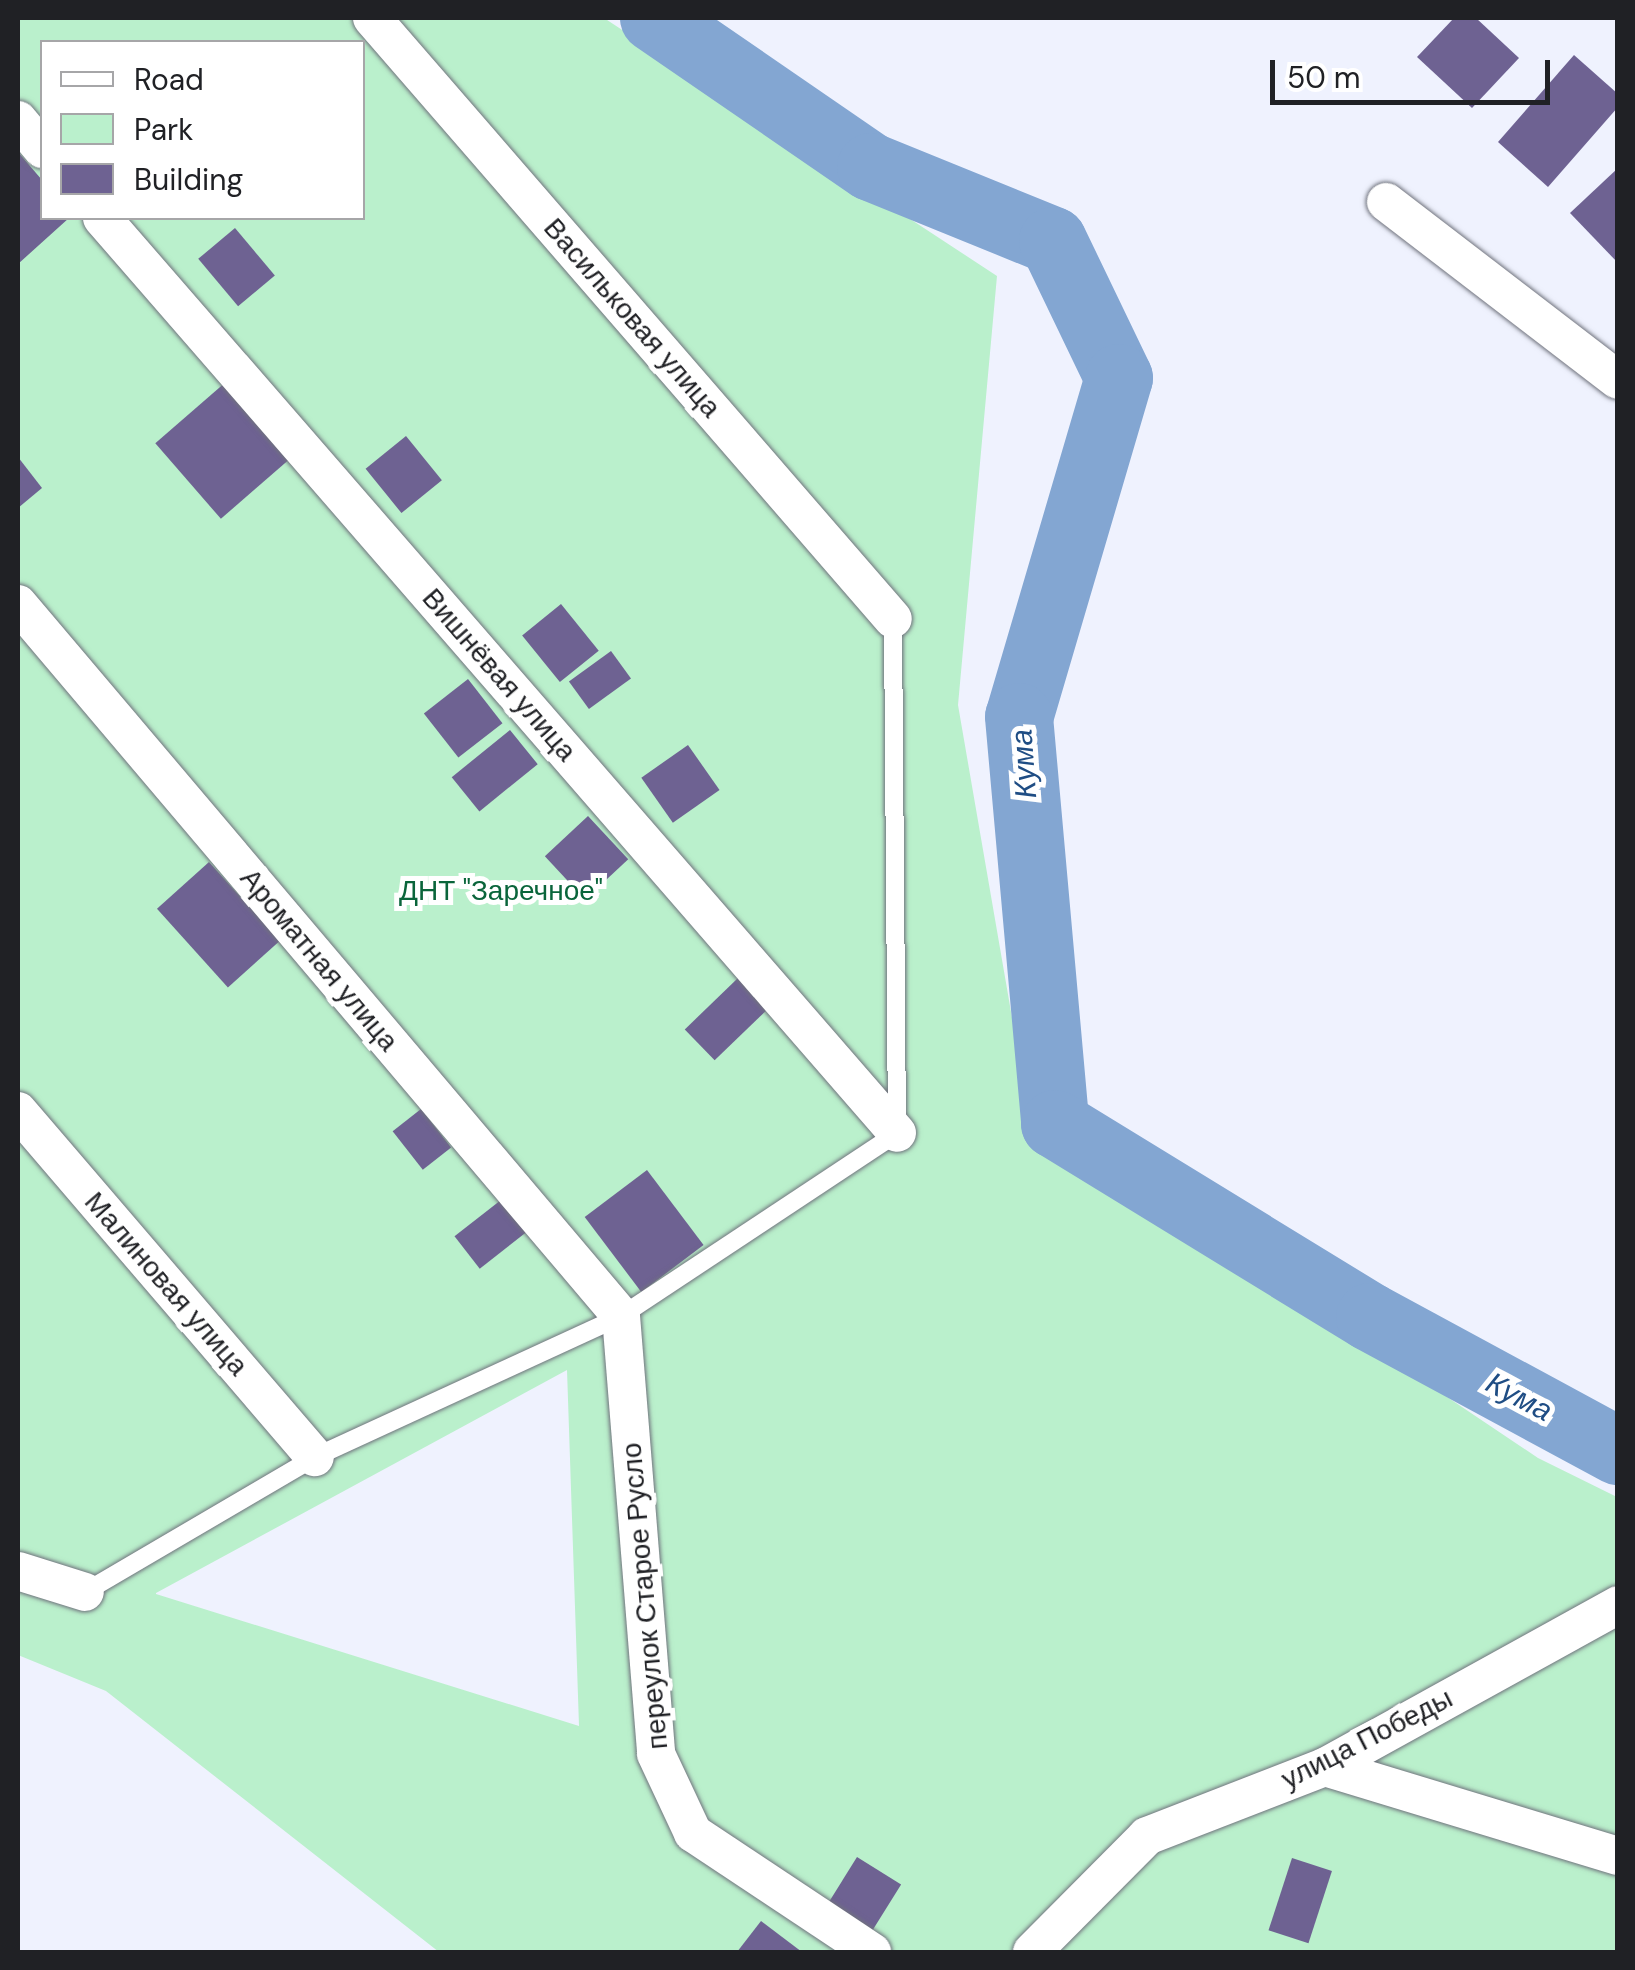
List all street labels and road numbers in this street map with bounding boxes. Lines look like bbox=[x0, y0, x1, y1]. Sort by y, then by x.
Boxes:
street label: Васильковая улица bbox=[536, 212, 728, 424]
street label: Вишнёвая улица bbox=[415, 582, 583, 768]
street label: Ароматная улица bbox=[233, 862, 405, 1058]
street label: Малиновая улица bbox=[77, 1185, 255, 1383]
street label: переулок Старое Русло bbox=[615, 1441, 675, 1751]
street label: улица Победы bbox=[1276, 1682, 1458, 1796]

